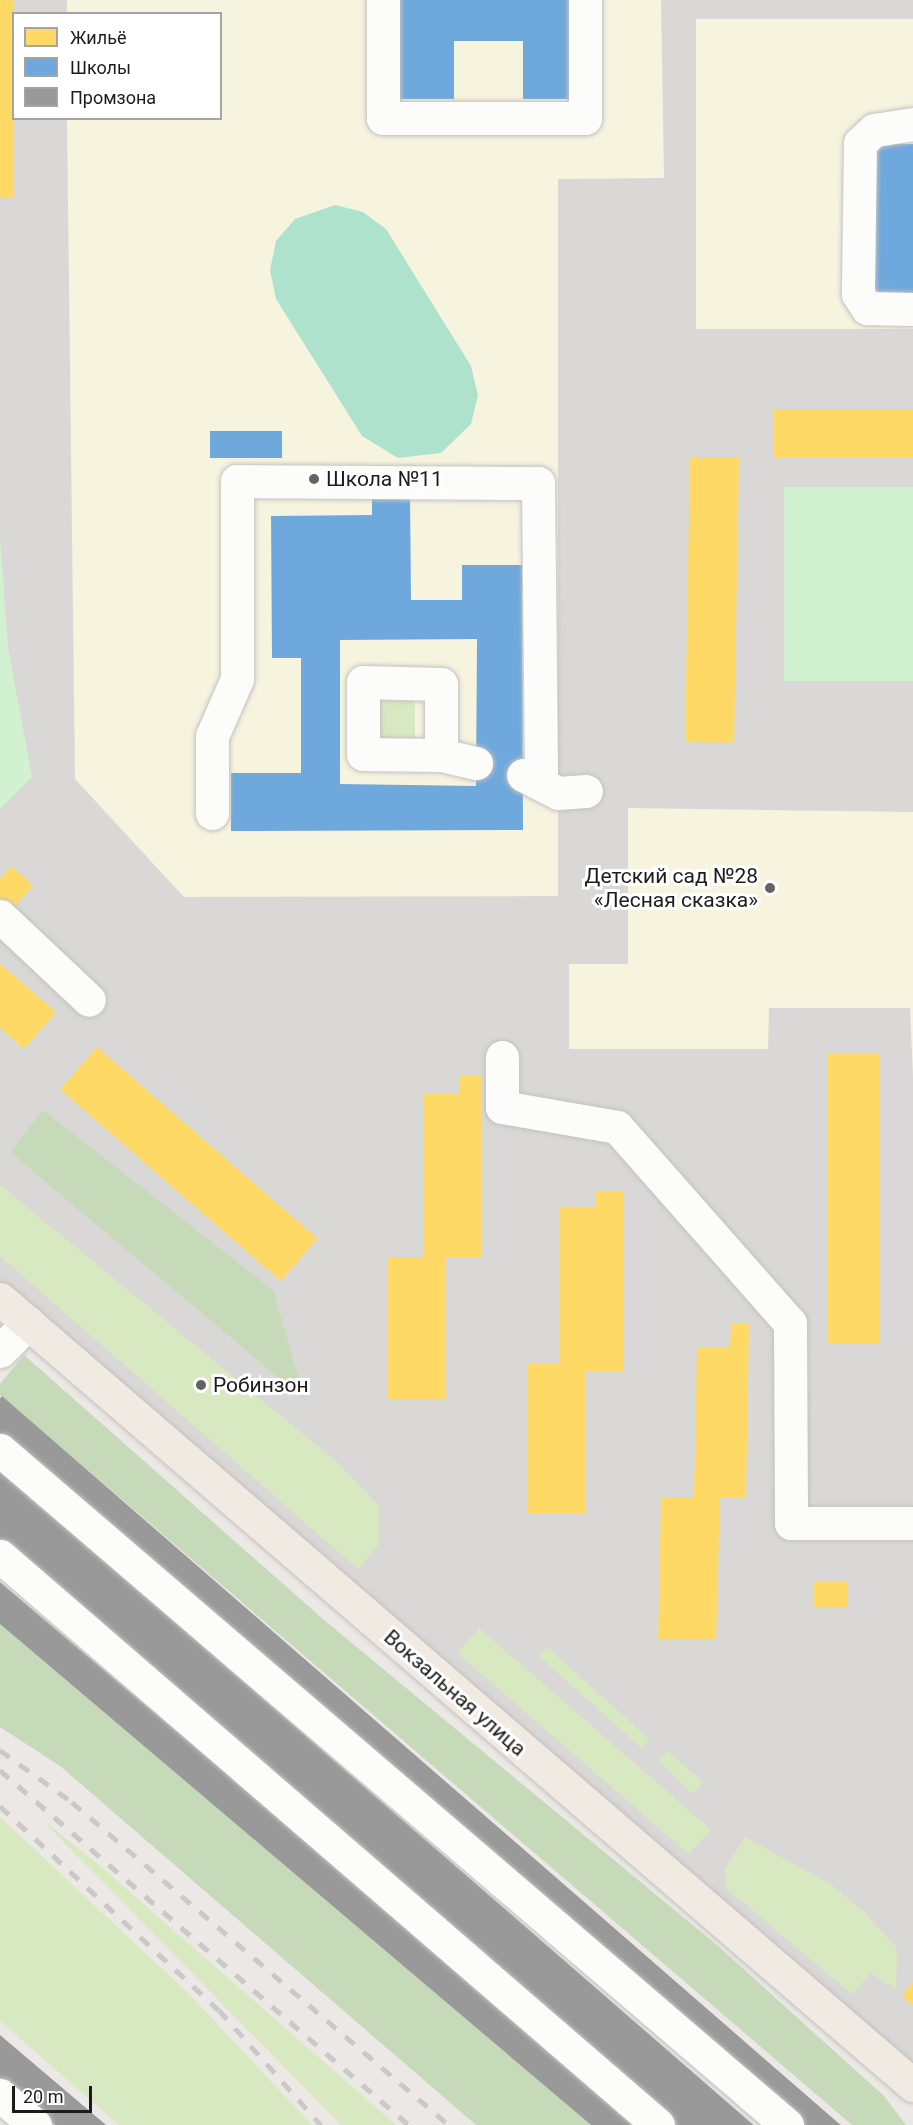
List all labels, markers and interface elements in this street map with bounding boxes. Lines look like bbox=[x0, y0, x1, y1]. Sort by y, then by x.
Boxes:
legend bbox=[12, 12, 222, 120]
text: Жильё bbox=[70, 27, 126, 48]
text: Школы bbox=[70, 57, 131, 78]
text: Промзона bbox=[70, 87, 156, 108]
place label: Школа №11 bbox=[326, 466, 443, 492]
marker: Школа №11 bbox=[307, 472, 321, 486]
place label: Детский сад №28 «Лесная сказка» bbox=[585, 863, 758, 913]
marker: Детский сад №28 «Лесная сказка» bbox=[763, 881, 777, 895]
place label: Робинзон bbox=[213, 1372, 309, 1398]
marker: Робинзон bbox=[194, 1378, 208, 1392]
street label: Вокзальная улица bbox=[379, 1624, 531, 1762]
scale bar bbox=[15, 2074, 94, 2112]
text: 20 m bbox=[23, 2086, 63, 2107]

